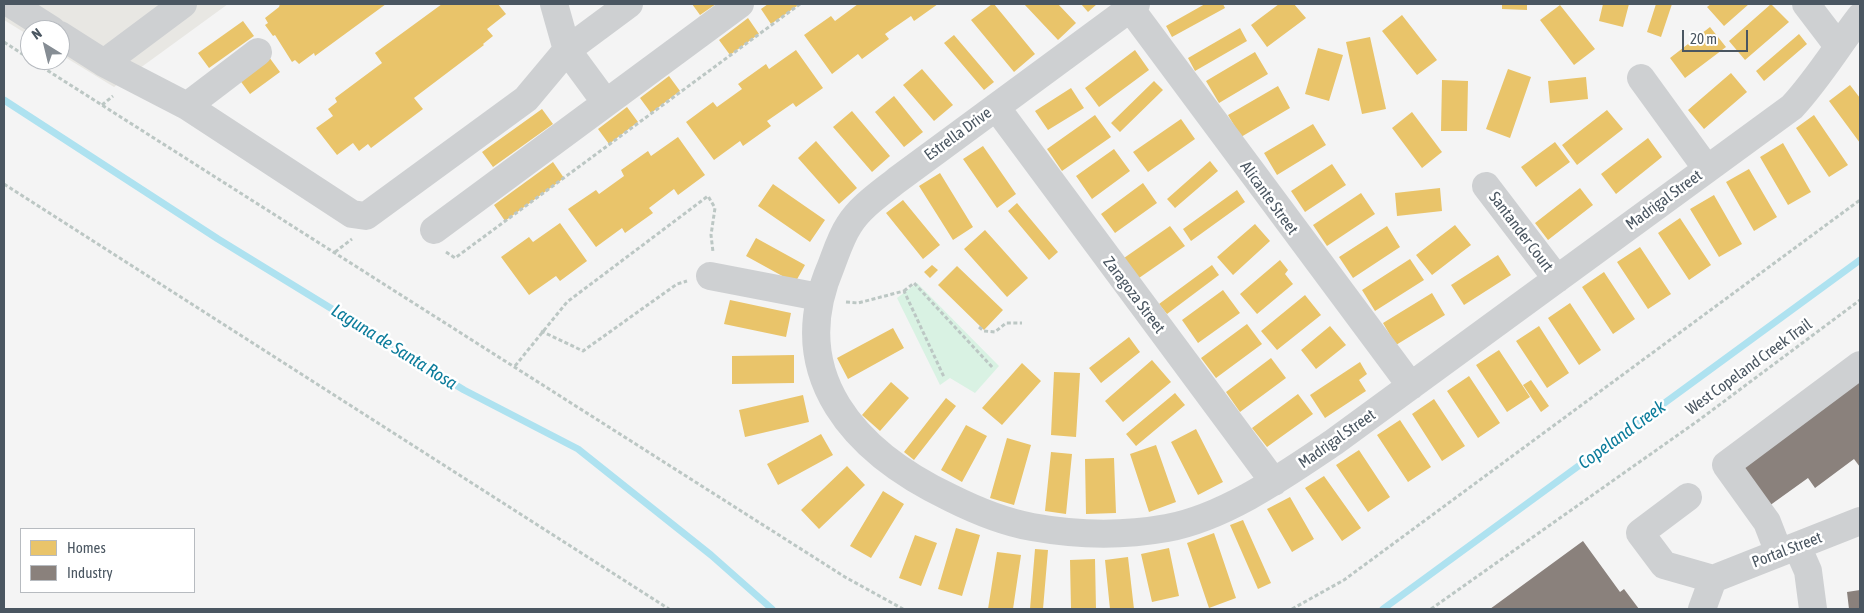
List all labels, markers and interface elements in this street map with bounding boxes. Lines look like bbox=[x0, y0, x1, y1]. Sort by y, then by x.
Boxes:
north arrow bbox=[20, 20, 70, 70]
scale bar bbox=[1684, 20, 1750, 52]
text: N bbox=[29, 25, 45, 43]
text: 20 m bbox=[1690, 30, 1717, 47]
street label: Estrella Drive bbox=[921, 103, 995, 165]
street label: Alicante Street bbox=[1236, 158, 1302, 238]
street label: Madrigal Street bbox=[1622, 166, 1706, 234]
street label: Santander Court bbox=[1485, 188, 1557, 276]
street label: Zaragoza Street bbox=[1099, 253, 1169, 337]
water label: Laguna de Santa Rosa bbox=[327, 300, 461, 394]
street label: West Copeland Creek Trail bbox=[1682, 315, 1816, 419]
water label: Copeland Creek bbox=[1574, 396, 1670, 474]
street label: Madrigal Street bbox=[1295, 405, 1379, 473]
legend bbox=[20, 528, 195, 593]
street label: Portal Street bbox=[1749, 528, 1825, 572]
text: Homes bbox=[67, 539, 106, 556]
text: Industry bbox=[67, 564, 113, 581]

